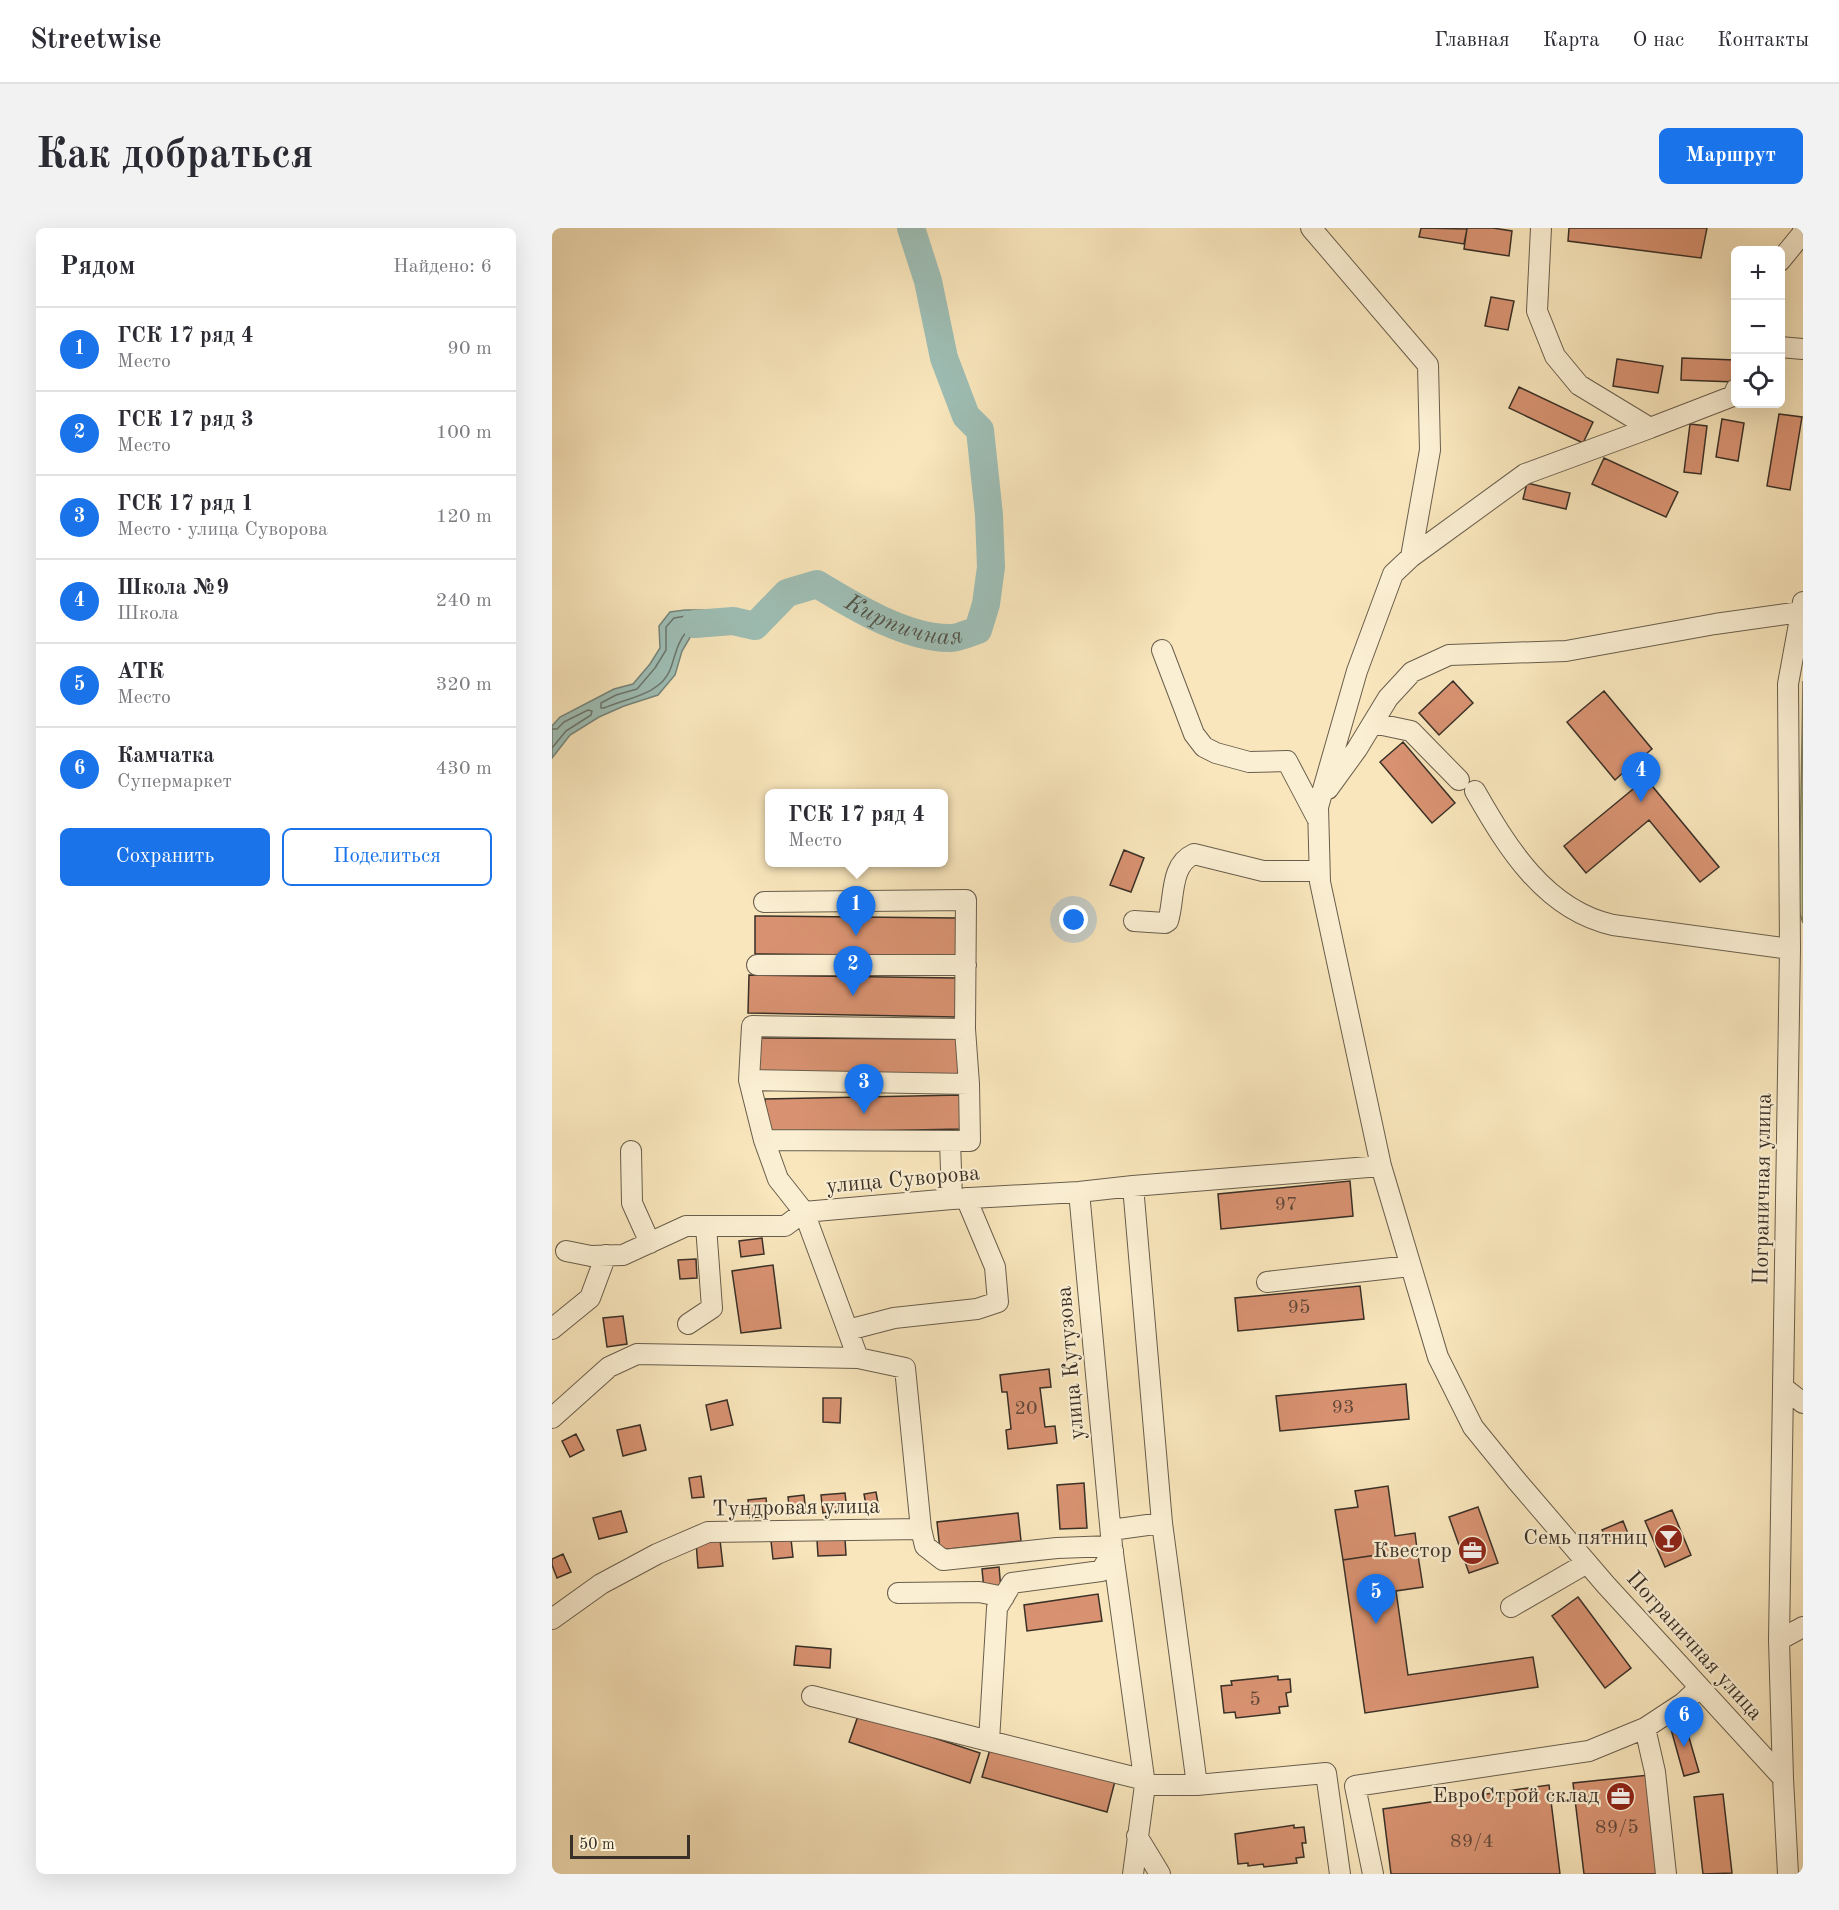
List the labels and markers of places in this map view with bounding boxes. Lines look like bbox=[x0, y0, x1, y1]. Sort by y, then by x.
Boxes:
pin: 4 bbox=[1622, 752, 1660, 802]
pin: 1 bbox=[836, 886, 876, 936]
pin: 2 bbox=[834, 946, 872, 996]
pin: 3 bbox=[844, 1064, 884, 1114]
bar icon: Семь пятниц bbox=[1652, 1522, 1684, 1554]
place label: Семь пятниц bbox=[1523, 1527, 1647, 1549]
office icon: Квестор bbox=[1457, 1535, 1489, 1567]
place label: Квестор bbox=[1373, 1540, 1452, 1562]
pin: 5 bbox=[1356, 1574, 1396, 1624]
pin: 6 bbox=[1664, 1698, 1704, 1747]
office icon: ЕвроСтрой склад bbox=[1604, 1780, 1636, 1812]
place label: ЕвроСтрой склад bbox=[1432, 1785, 1599, 1807]

